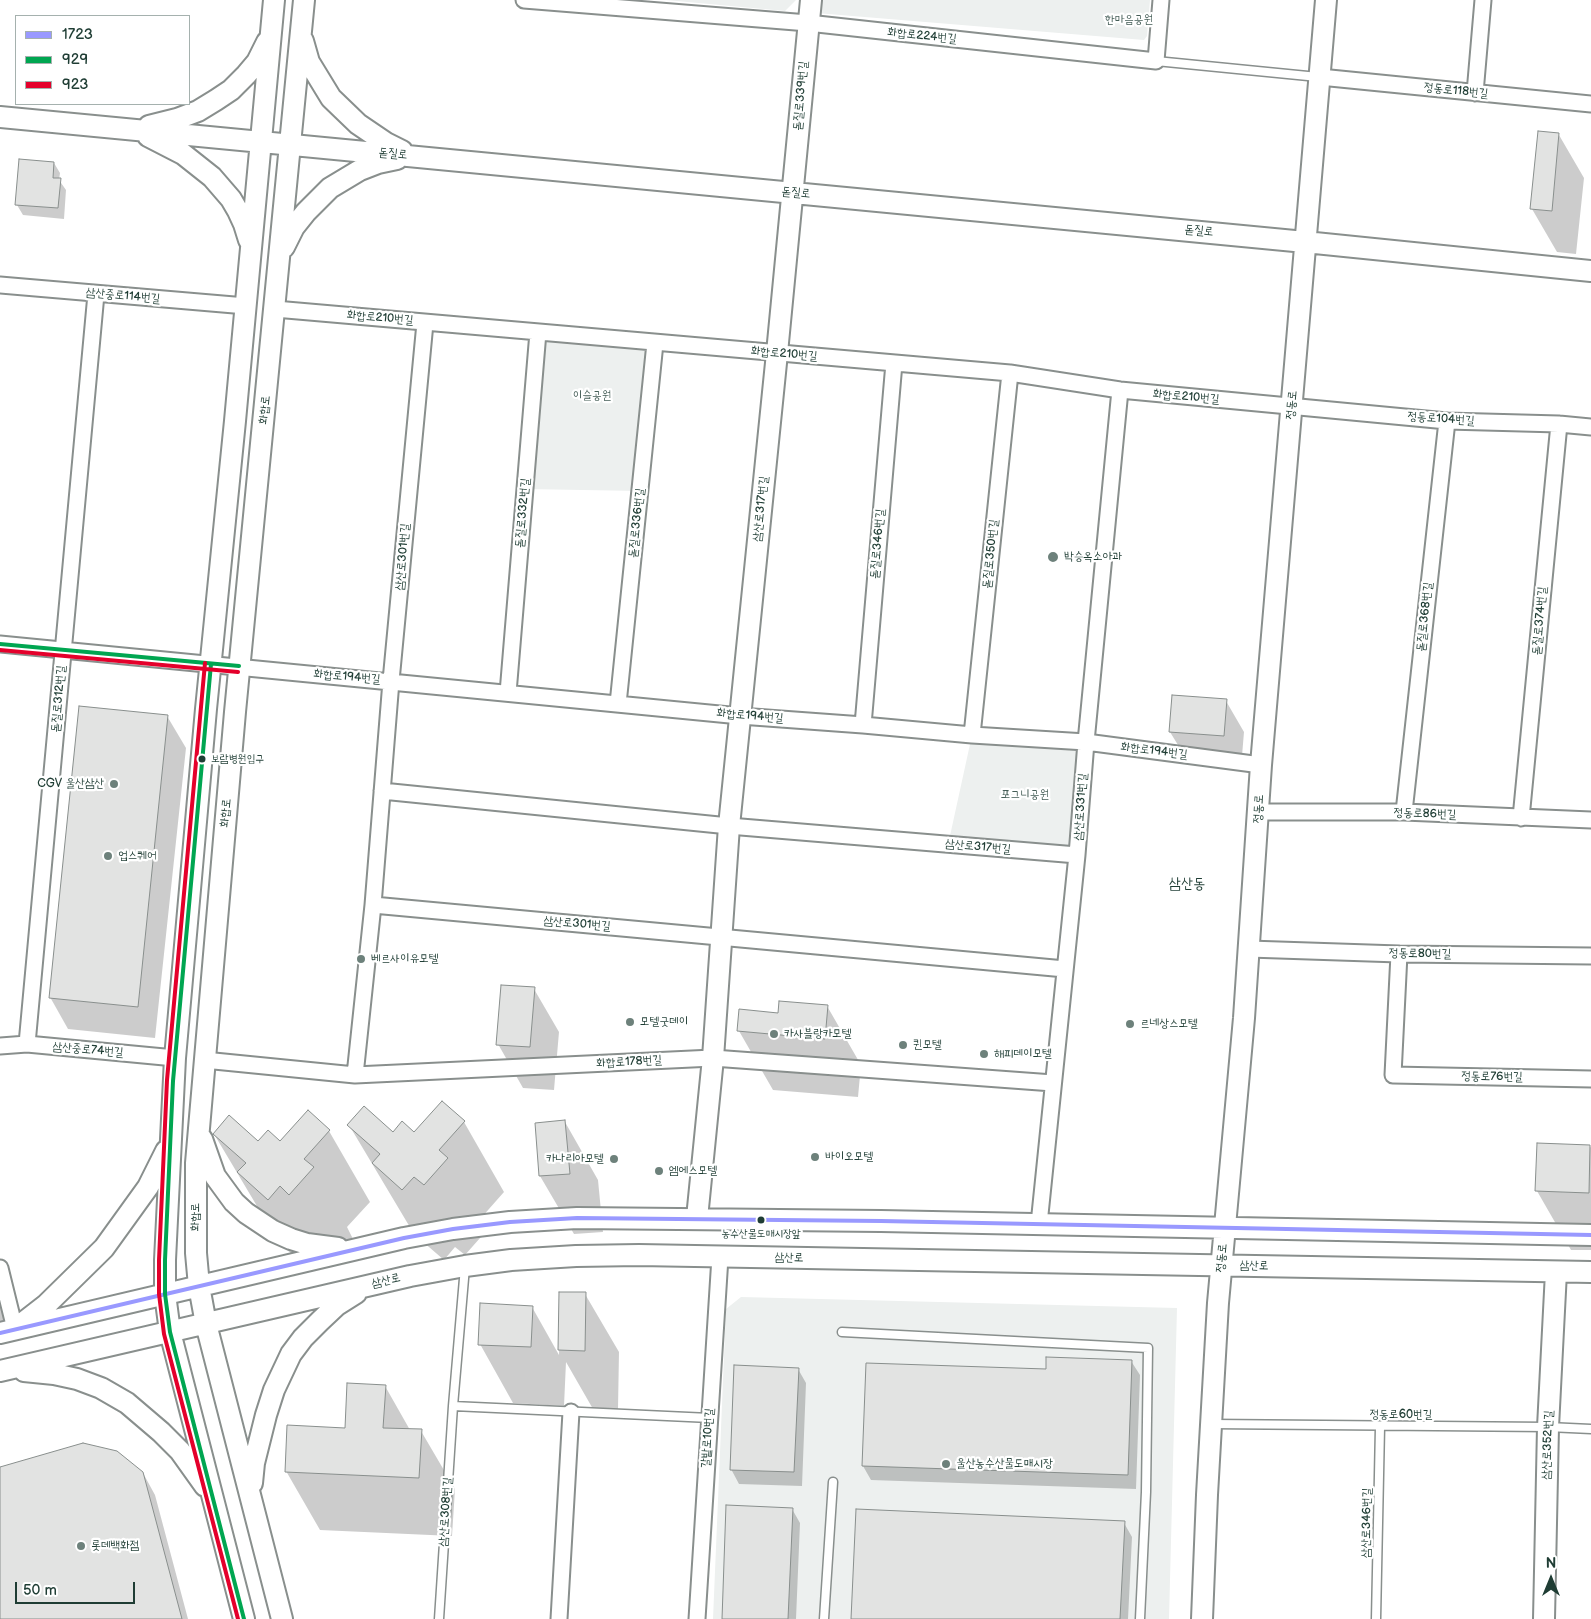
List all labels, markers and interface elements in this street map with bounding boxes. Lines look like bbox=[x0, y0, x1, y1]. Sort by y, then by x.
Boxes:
park label: 한마음공원 bbox=[1105, 13, 1153, 27]
legend bbox=[15, 15, 190, 105]
text: 1723 bbox=[62, 25, 93, 44]
street label: 화합로224번길 bbox=[887, 25, 957, 47]
text: 929 bbox=[62, 50, 88, 69]
street label: 돋질로339번길 bbox=[791, 61, 811, 131]
text: 923 bbox=[62, 75, 88, 94]
street label: 정동로118번길 bbox=[1423, 80, 1489, 102]
street label: 돋질로 bbox=[378, 146, 408, 162]
street label: 돋질로 bbox=[781, 185, 811, 201]
street label: 돋질로 bbox=[1184, 223, 1214, 239]
street label: 삼산중로114번길 bbox=[85, 286, 161, 306]
street label: 화합로210번길 bbox=[346, 308, 414, 328]
street label: 화합로210번길 bbox=[750, 344, 818, 364]
street label: 화합로210번길 bbox=[1152, 387, 1220, 407]
park label: 이슬공원 bbox=[573, 389, 611, 403]
street label: 정동로 bbox=[1284, 390, 1300, 420]
street label: 화합로 bbox=[256, 395, 274, 425]
street label: 정동로104번길 bbox=[1407, 409, 1475, 429]
street label: 삼산로317번길 bbox=[750, 475, 772, 543]
street label: 돋질로332번길 bbox=[513, 477, 533, 549]
street label: 돋질로336번길 bbox=[626, 487, 648, 559]
street label: 돋질로346번길 bbox=[868, 508, 888, 580]
street label: 돋질로350번길 bbox=[980, 519, 1002, 589]
street label: 삼산로301번길 bbox=[393, 523, 413, 591]
marker: 박승옥소아과 bbox=[1046, 550, 1060, 564]
place label: 박승옥소아과 bbox=[1064, 550, 1122, 564]
street label: 돋질로368번길 bbox=[1414, 581, 1436, 653]
street label: 돋질로374번길 bbox=[1530, 586, 1550, 656]
street label: 돋질로312번길 bbox=[49, 665, 69, 733]
street label: 화합로194번길 bbox=[313, 667, 381, 687]
street label: 화합로194번길 bbox=[716, 706, 784, 726]
street label: 화합로194번길 bbox=[1120, 740, 1188, 762]
place label: 보람병원입구 bbox=[211, 752, 264, 766]
marker: 보람병원입구 bbox=[197, 754, 207, 764]
street label: 삼산로331번길 bbox=[1071, 773, 1091, 841]
place label: CGV 울산삼산 bbox=[37, 777, 104, 791]
marker: CGV 울산삼산 bbox=[108, 778, 120, 790]
park label: 포그니공원 bbox=[1001, 788, 1049, 802]
street label: 정동로 bbox=[1251, 794, 1267, 824]
street label: 화합로 bbox=[218, 798, 234, 828]
street label: 정동로86번길 bbox=[1393, 806, 1457, 822]
street label: 삼산로317번길 bbox=[944, 837, 1012, 857]
place label: 업스퀘어 bbox=[118, 849, 157, 863]
marker: 업스퀘어 bbox=[102, 850, 114, 862]
district label: 삼산동 bbox=[1169, 875, 1205, 893]
street label: 삼산로301번길 bbox=[543, 914, 611, 934]
street label: 정동로80번길 bbox=[1389, 946, 1451, 962]
place label: 베르사이유모텔 bbox=[371, 952, 439, 966]
marker: 베르사이유모텔 bbox=[355, 953, 367, 965]
place label: 모텔굿데이 bbox=[640, 1015, 688, 1029]
marker: 모텔굿데이 bbox=[624, 1016, 636, 1028]
place label: 르네상스모텔 bbox=[1140, 1017, 1198, 1031]
marker: 르네상스모텔 bbox=[1124, 1018, 1136, 1030]
place label: 카사블랑카모텔 bbox=[784, 1027, 852, 1041]
marker: 카사블랑카모텔 bbox=[768, 1028, 780, 1040]
place label: 퀸모텔 bbox=[913, 1038, 942, 1052]
marker: 퀸모텔 bbox=[897, 1039, 909, 1051]
street label: 삼산중로74번길 bbox=[52, 1040, 124, 1060]
place label: 해피데이모텔 bbox=[994, 1047, 1052, 1061]
marker: 해피데이모텔 bbox=[978, 1048, 990, 1060]
street label: 화합로178번길 bbox=[596, 1053, 662, 1071]
street label: 정동로76번길 bbox=[1461, 1069, 1523, 1085]
place label: 바이오모텔 bbox=[825, 1150, 873, 1164]
marker: 바이오모텔 bbox=[809, 1151, 821, 1163]
place label: 카나리아모텔 bbox=[546, 1152, 604, 1166]
marker: 카나리아모텔 bbox=[608, 1153, 620, 1165]
place label: 엠에스모텔 bbox=[669, 1164, 717, 1178]
marker: 엠에스모텔 bbox=[653, 1165, 665, 1177]
street label: 화합로 bbox=[189, 1203, 203, 1231]
marker: 농수산물도매시장앞 bbox=[756, 1215, 766, 1225]
place label: 농수산물도매시장앞 bbox=[721, 1227, 801, 1241]
street label: 정동로 bbox=[1214, 1243, 1230, 1273]
street label: 삼산로 bbox=[774, 1251, 804, 1265]
street label: 삼산로 bbox=[1239, 1259, 1269, 1273]
street label: 삼산로 bbox=[370, 1271, 402, 1291]
street label: 갈밭로10번길 bbox=[699, 1408, 717, 1468]
street label: 정동로60번길 bbox=[1370, 1408, 1432, 1422]
street label: 삼산로352번길 bbox=[1540, 1410, 1556, 1480]
place label: 울산농수산물도매시장 bbox=[956, 1457, 1053, 1471]
marker: 울산농수산물도매시장 bbox=[940, 1458, 952, 1470]
street label: 삼산로308번길 bbox=[436, 1477, 456, 1547]
street label: 삼산로346번길 bbox=[1359, 1488, 1375, 1558]
place label: 롯데백화점 bbox=[91, 1539, 139, 1553]
marker: 롯데백화점 bbox=[75, 1540, 87, 1552]
north arrow bbox=[1526, 1554, 1576, 1604]
text: N bbox=[1546, 1555, 1556, 1572]
scale bar bbox=[18, 1572, 138, 1604]
text: 50 m bbox=[23, 1581, 57, 1600]

